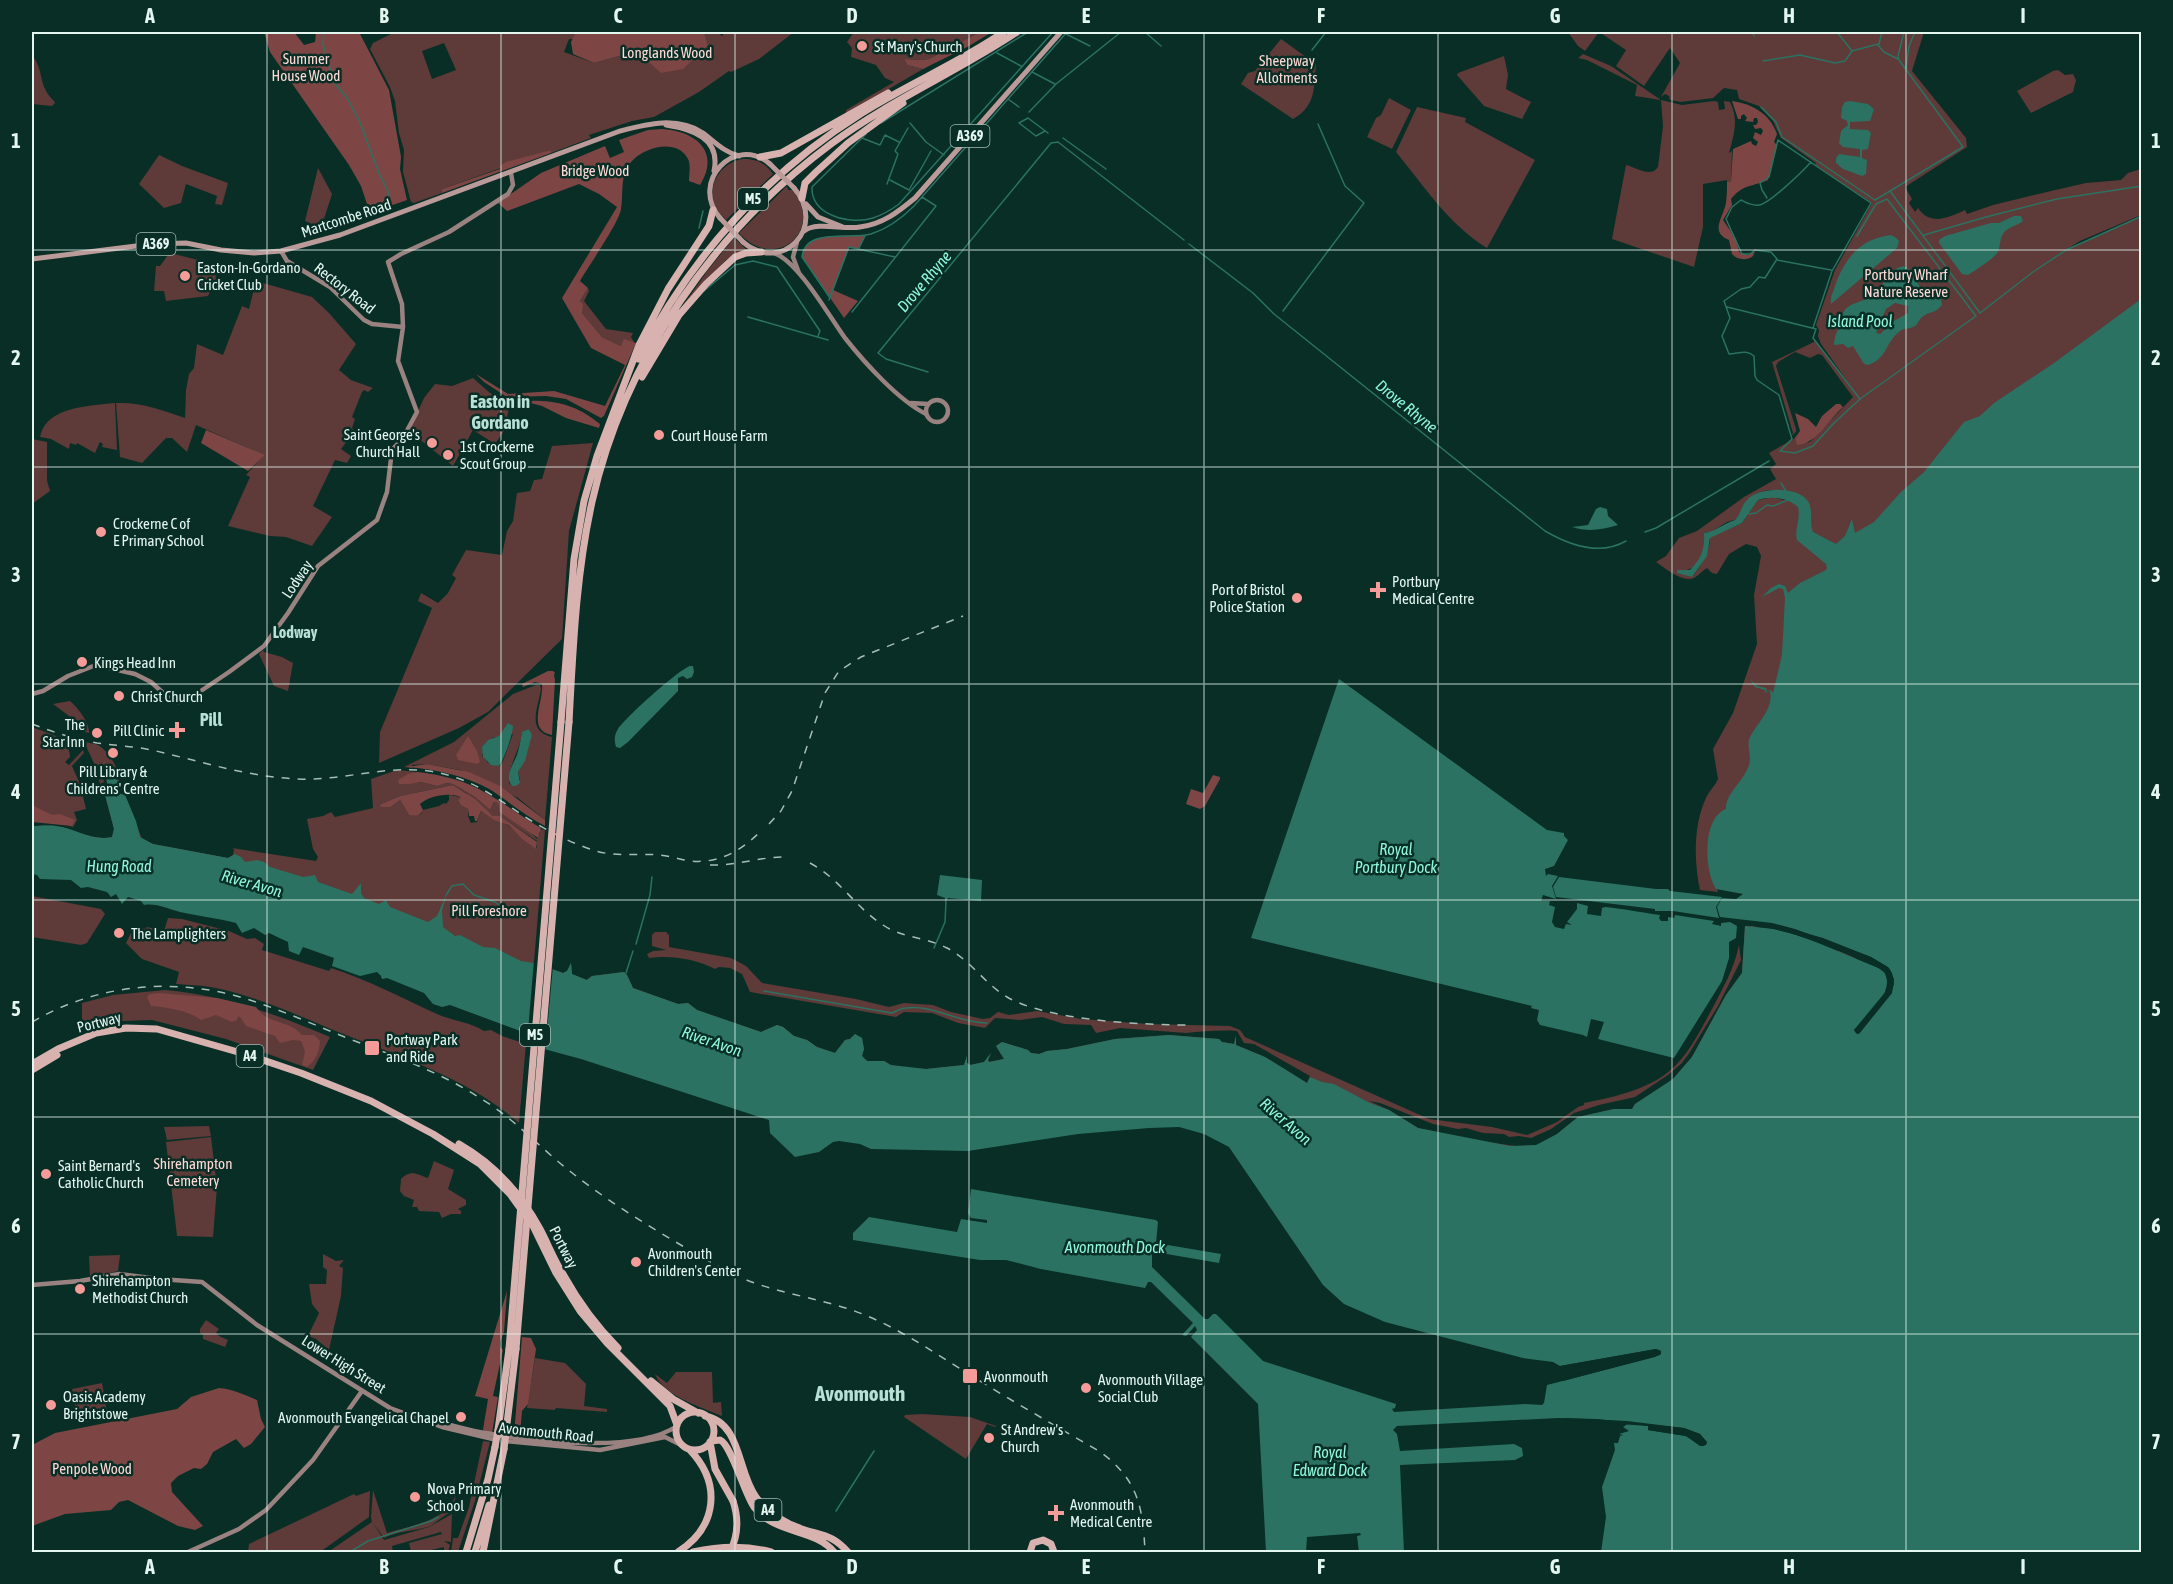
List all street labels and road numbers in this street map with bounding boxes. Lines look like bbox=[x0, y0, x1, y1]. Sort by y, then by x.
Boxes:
road number: A369 bbox=[950, 125, 990, 147]
road number: M5 bbox=[738, 188, 768, 210]
street label: Martcombe Road bbox=[299, 195, 393, 241]
road number: A369 bbox=[136, 233, 176, 255]
street label: Rectory Road bbox=[311, 259, 379, 317]
street label: Lodway bbox=[278, 557, 316, 601]
street label: Portway bbox=[75, 1008, 123, 1036]
road number: M5 bbox=[520, 1024, 550, 1046]
road number: A4 bbox=[236, 1045, 264, 1067]
street label: Portway bbox=[546, 1223, 582, 1271]
street label: Lower High Street bbox=[299, 1331, 389, 1397]
street label: Avonmouth Road bbox=[498, 1419, 594, 1445]
road number: A4 bbox=[754, 1499, 782, 1521]

